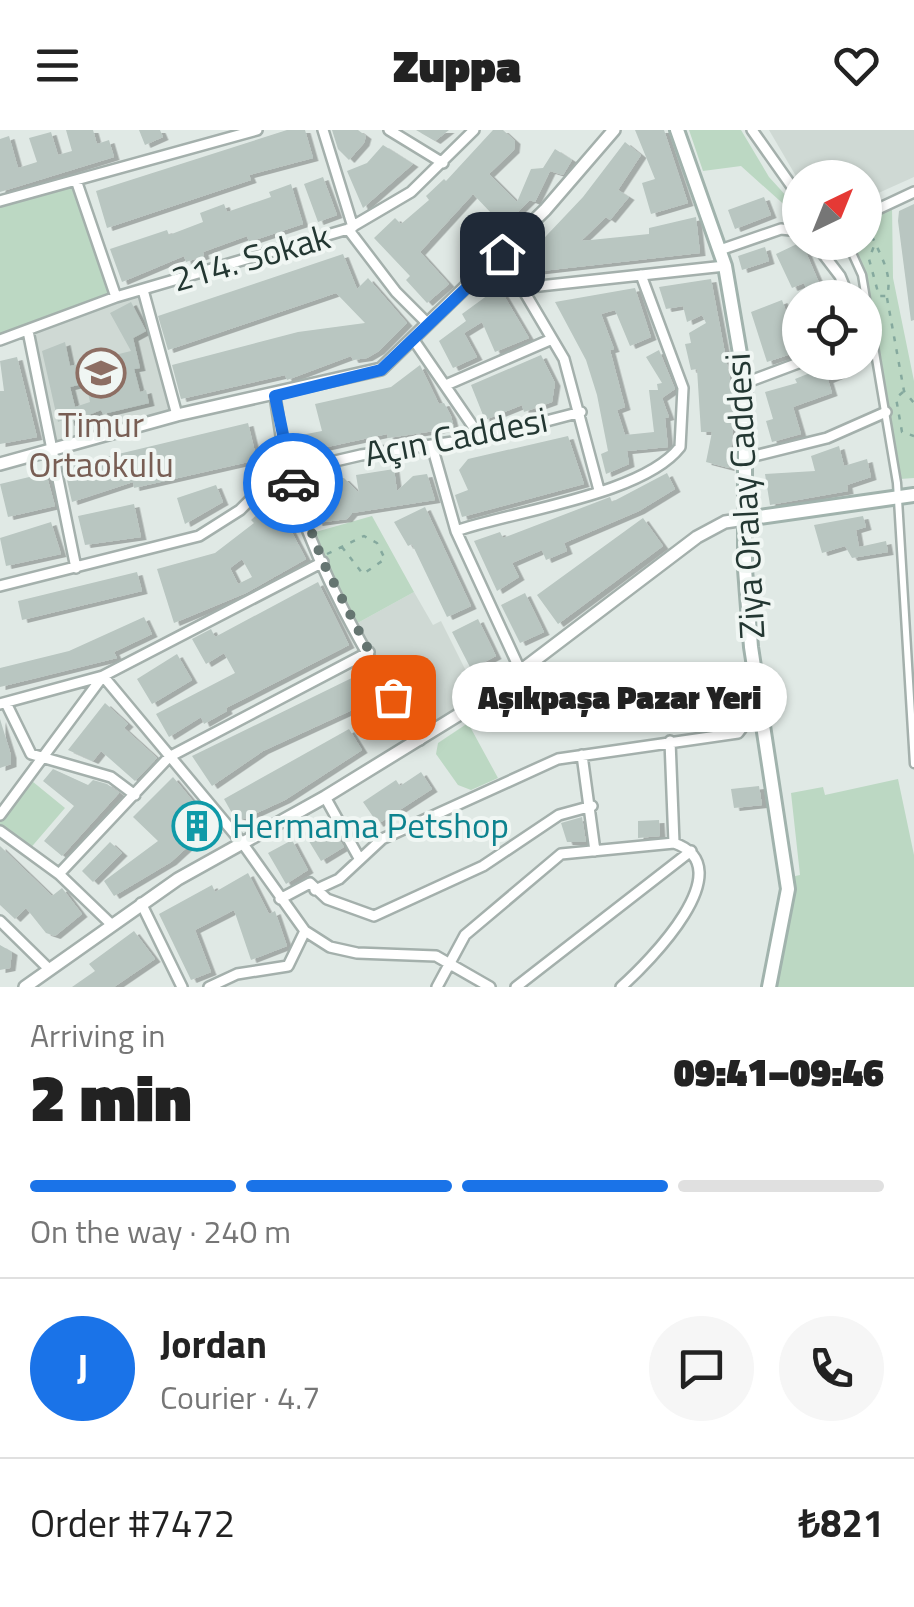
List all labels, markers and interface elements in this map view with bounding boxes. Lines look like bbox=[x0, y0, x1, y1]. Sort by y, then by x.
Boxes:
text: Zuppa bbox=[393, 31, 521, 99]
icon: menu bbox=[30, 38, 85, 93]
icon: heart bbox=[829, 38, 884, 93]
north arrow bbox=[782, 160, 882, 260]
map controls bbox=[782, 160, 882, 380]
street label: 214. Sokak bbox=[165, 209, 336, 305]
pin bbox=[460, 212, 545, 297]
icon: home bbox=[475, 227, 530, 282]
button: locate bbox=[782, 280, 882, 380]
school or university icon: Timur Ortaokulu bbox=[75, 347, 127, 399]
street label: Ziya Oralay Caddesi bbox=[710, 352, 778, 640]
street label: Açın Caddesi bbox=[360, 392, 552, 480]
place label: Timur Ortaokulu bbox=[28, 397, 174, 491]
courier bbox=[243, 433, 343, 533]
icon: car bbox=[266, 456, 321, 511]
pin bbox=[351, 655, 436, 740]
callout: Aşıkpaşa Pazar Yeri bbox=[453, 662, 788, 732]
icon: bag bbox=[366, 670, 421, 725]
text: Aşıkpaşa Pazar Yeri bbox=[478, 673, 761, 721]
place label: Hermama Petshop bbox=[232, 798, 509, 852]
building icon: Hermama Petshop bbox=[171, 800, 223, 852]
text: Arriving in bbox=[30, 1011, 166, 1059]
text: 09:41–09:46 bbox=[674, 1043, 884, 1101]
text: 2 min bbox=[30, 1047, 191, 1146]
text: On the way · 240 m bbox=[30, 1207, 291, 1255]
text: Jordan bbox=[160, 1315, 267, 1373]
button: chat bbox=[649, 1316, 754, 1421]
button: phone bbox=[779, 1316, 884, 1421]
text: J bbox=[77, 1339, 88, 1397]
text: Courier · 4.7 bbox=[160, 1373, 320, 1421]
text: Order #7472 bbox=[30, 1494, 235, 1552]
text: ₺821 bbox=[798, 1494, 884, 1552]

